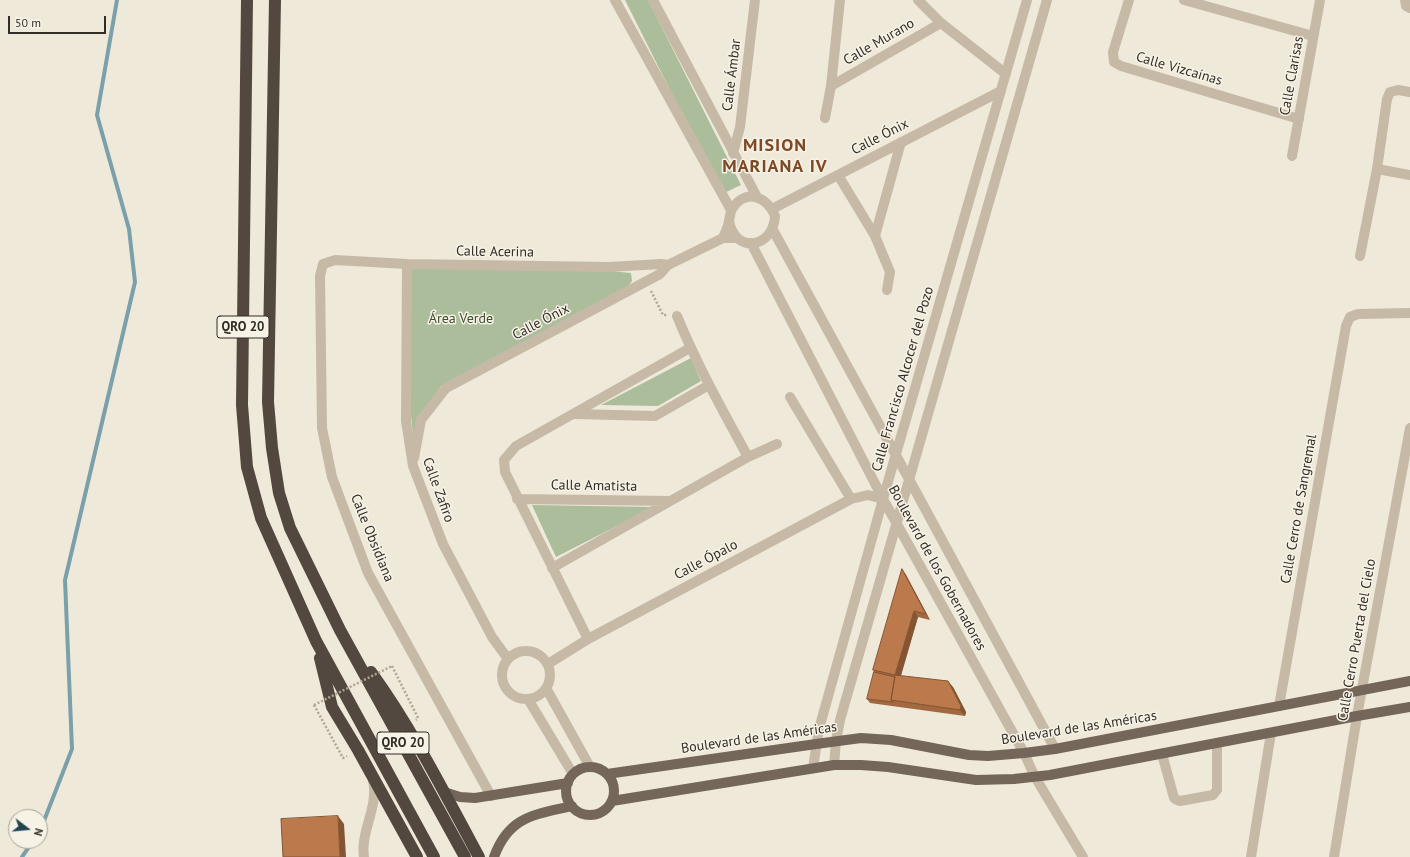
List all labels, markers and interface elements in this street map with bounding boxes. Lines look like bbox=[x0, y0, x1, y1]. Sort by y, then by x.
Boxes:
scale bar bbox=[10, 8, 108, 34]
text: 50 m bbox=[15, 15, 41, 30]
street label: Calle Murano bbox=[841, 15, 917, 69]
street label: Calle Clarisas bbox=[1277, 35, 1307, 117]
street label: Calle Ámbar bbox=[719, 38, 745, 112]
street label: Calle Vizcaínas bbox=[1134, 49, 1224, 89]
street label: Calle Ónix bbox=[849, 115, 911, 159]
district label: MISION MARIANA IV bbox=[722, 135, 828, 178]
street label: Calle Acerina bbox=[456, 243, 534, 261]
street label: Calle Francisco Alcocer del Pozo bbox=[869, 285, 937, 473]
street label: Calle Ónix bbox=[510, 300, 572, 344]
park label: Área Verde bbox=[429, 311, 493, 327]
road number: QRO 20 bbox=[217, 316, 269, 338]
street label: Calle Cerro de Sangremal bbox=[1278, 433, 1320, 585]
street label: Calle Zafiro bbox=[419, 455, 457, 525]
street label: Calle Amatista bbox=[551, 477, 637, 495]
street label: Boulevard de los Gobernadores bbox=[884, 482, 990, 654]
street label: Calle Obsidiana bbox=[347, 492, 397, 584]
street label: Calle Ópalo bbox=[671, 536, 741, 584]
street label: Calle Cerro Puerta del Cielo bbox=[1334, 557, 1380, 723]
street label: Boulevard de las Américas bbox=[1000, 707, 1158, 749]
street label: Boulevard de las Américas bbox=[680, 719, 838, 757]
road number: QRO 20 bbox=[377, 732, 429, 754]
north arrow bbox=[8, 809, 48, 849]
text: N bbox=[31, 827, 46, 837]

